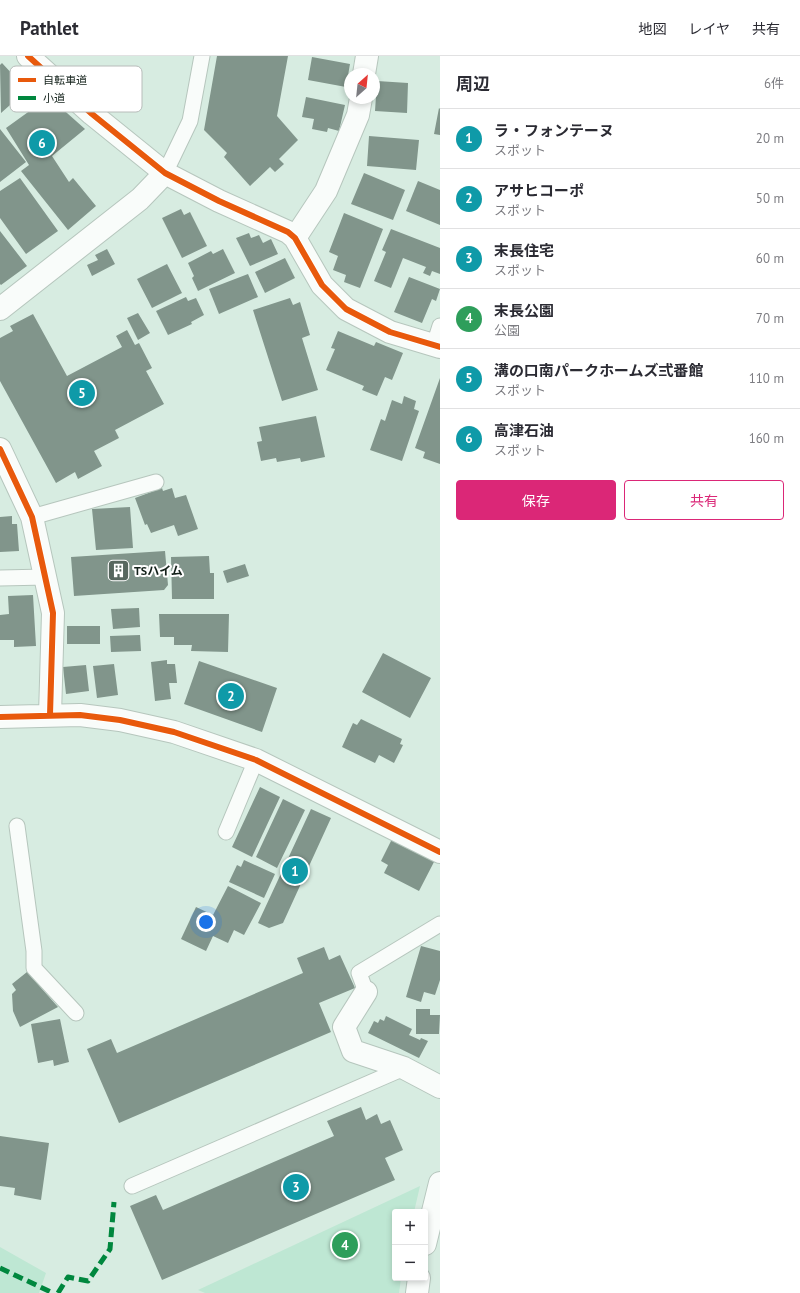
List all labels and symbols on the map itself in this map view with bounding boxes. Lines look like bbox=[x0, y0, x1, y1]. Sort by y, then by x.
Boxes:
legend bbox=[10, 66, 142, 112]
north arrow bbox=[344, 68, 380, 104]
text: 自転車道 bbox=[43, 73, 87, 87]
text: 小道 bbox=[43, 91, 65, 105]
pin: 6 bbox=[29, 128, 55, 158]
pin: 5 bbox=[69, 378, 95, 408]
building icon: TSハイム bbox=[106, 558, 132, 584]
place label: TSハイム bbox=[134, 563, 183, 578]
pin: 2 bbox=[218, 681, 244, 711]
pin: 1 bbox=[282, 856, 308, 886]
your location bbox=[196, 912, 216, 932]
pin: 3 bbox=[283, 1172, 309, 1202]
pin: 4 bbox=[332, 1230, 358, 1260]

